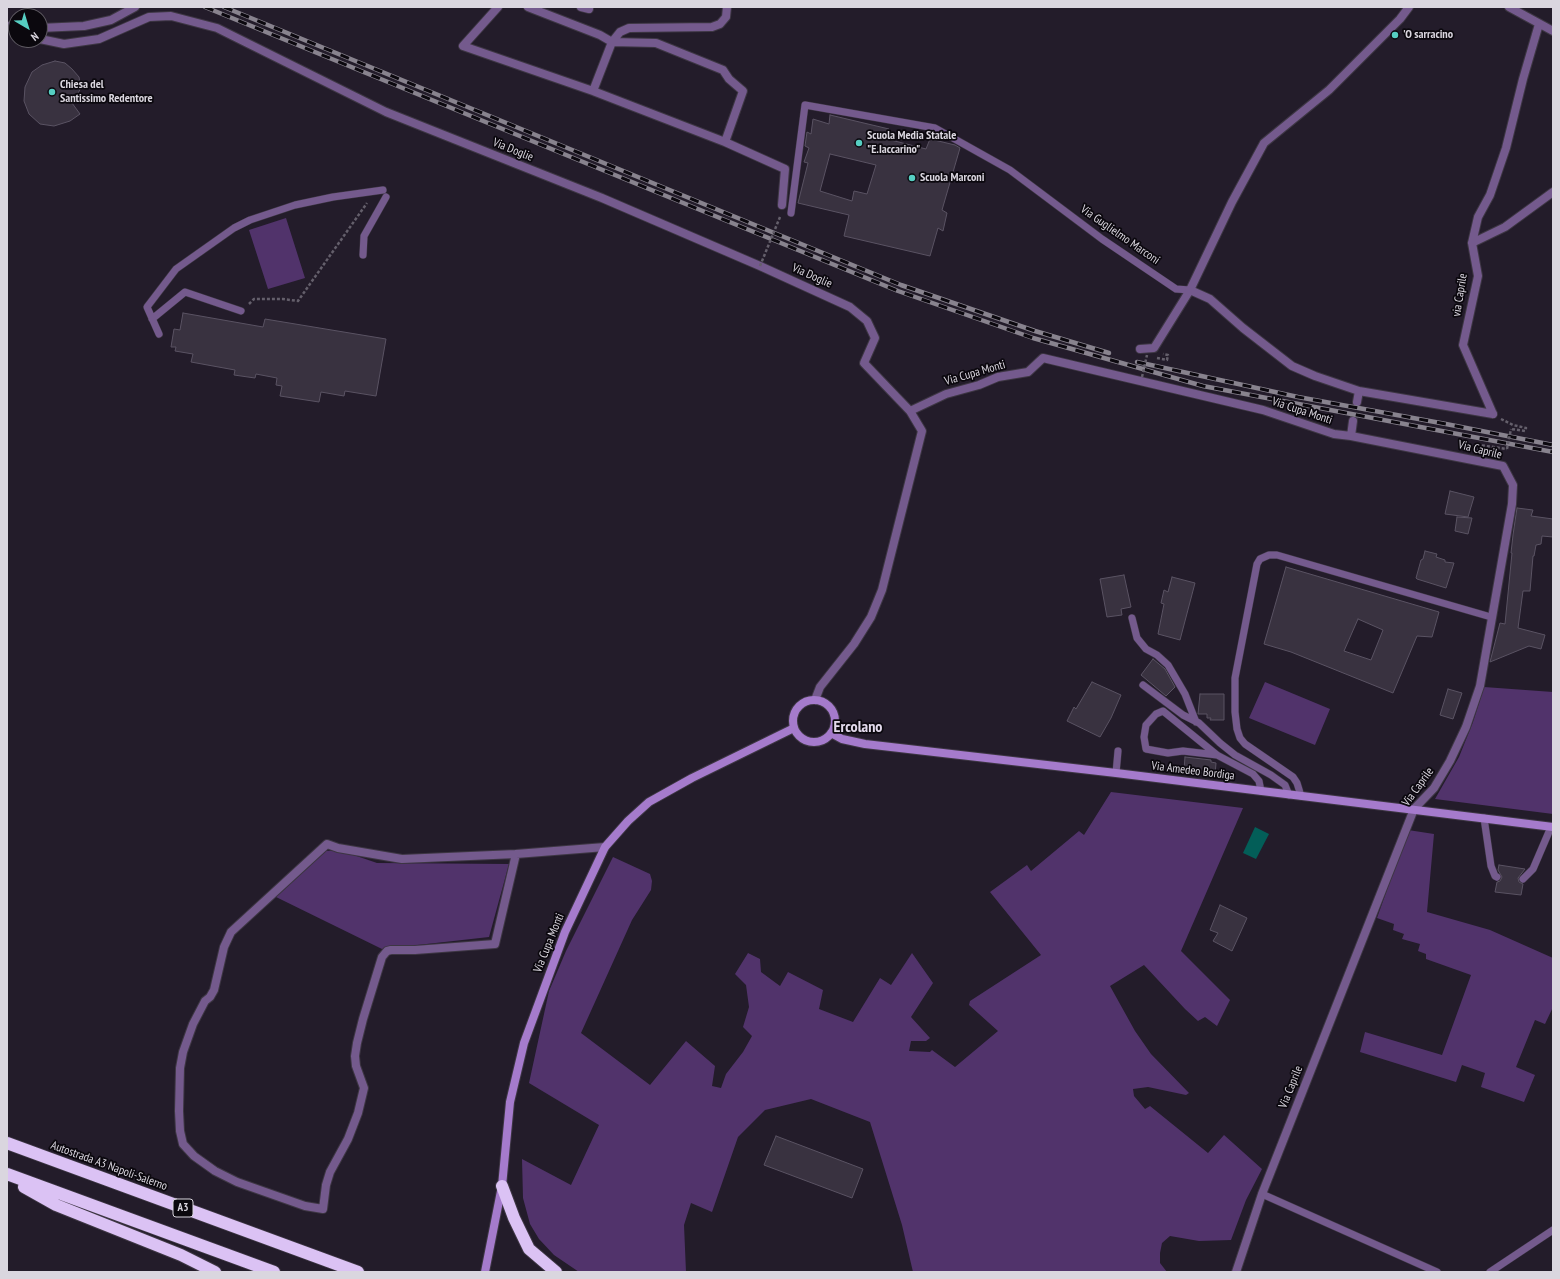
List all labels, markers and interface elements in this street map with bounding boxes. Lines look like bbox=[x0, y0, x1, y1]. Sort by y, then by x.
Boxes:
north arrow bbox=[8, 8, 48, 48]
place label: 'O sarracino bbox=[1403, 28, 1453, 42]
text: N bbox=[28, 29, 41, 44]
marker: 'O sarracino bbox=[1390, 30, 1400, 40]
place label: Chiesa del Santissimo Redentore bbox=[60, 78, 153, 106]
marker: Chiesa del Santissimo Redentore bbox=[47, 87, 57, 97]
place label: Scuola Media Statale "E.Iaccarino" bbox=[867, 129, 956, 157]
street label: Via Doglie bbox=[491, 135, 535, 165]
marker: Scuola Media Statale "E.Iaccarino" bbox=[854, 138, 864, 148]
place label: Scuola Marconi bbox=[920, 171, 984, 185]
marker: Scuola Marconi bbox=[907, 173, 917, 183]
street label: Via Guglielmo Marconi bbox=[1078, 202, 1162, 268]
street label: Via Doglie bbox=[790, 261, 834, 291]
street label: via Caprile bbox=[1449, 272, 1471, 318]
street label: Via Cupa Monti bbox=[943, 357, 1007, 389]
street label: Via Cupa Monti bbox=[1270, 394, 1334, 428]
street label: Via Caprile bbox=[1457, 438, 1503, 462]
district label: Ercolano bbox=[834, 717, 882, 737]
street label: Via Amedeo Bordiga bbox=[1151, 759, 1235, 783]
street label: Via Caprile bbox=[1399, 765, 1437, 809]
street label: Via Cupa Monti bbox=[531, 911, 567, 975]
street label: Via Caprile bbox=[1276, 1064, 1306, 1110]
street label: Autostrada A3 Napoli-Salerno bbox=[49, 1138, 169, 1194]
road number: A3 bbox=[173, 1199, 193, 1217]

